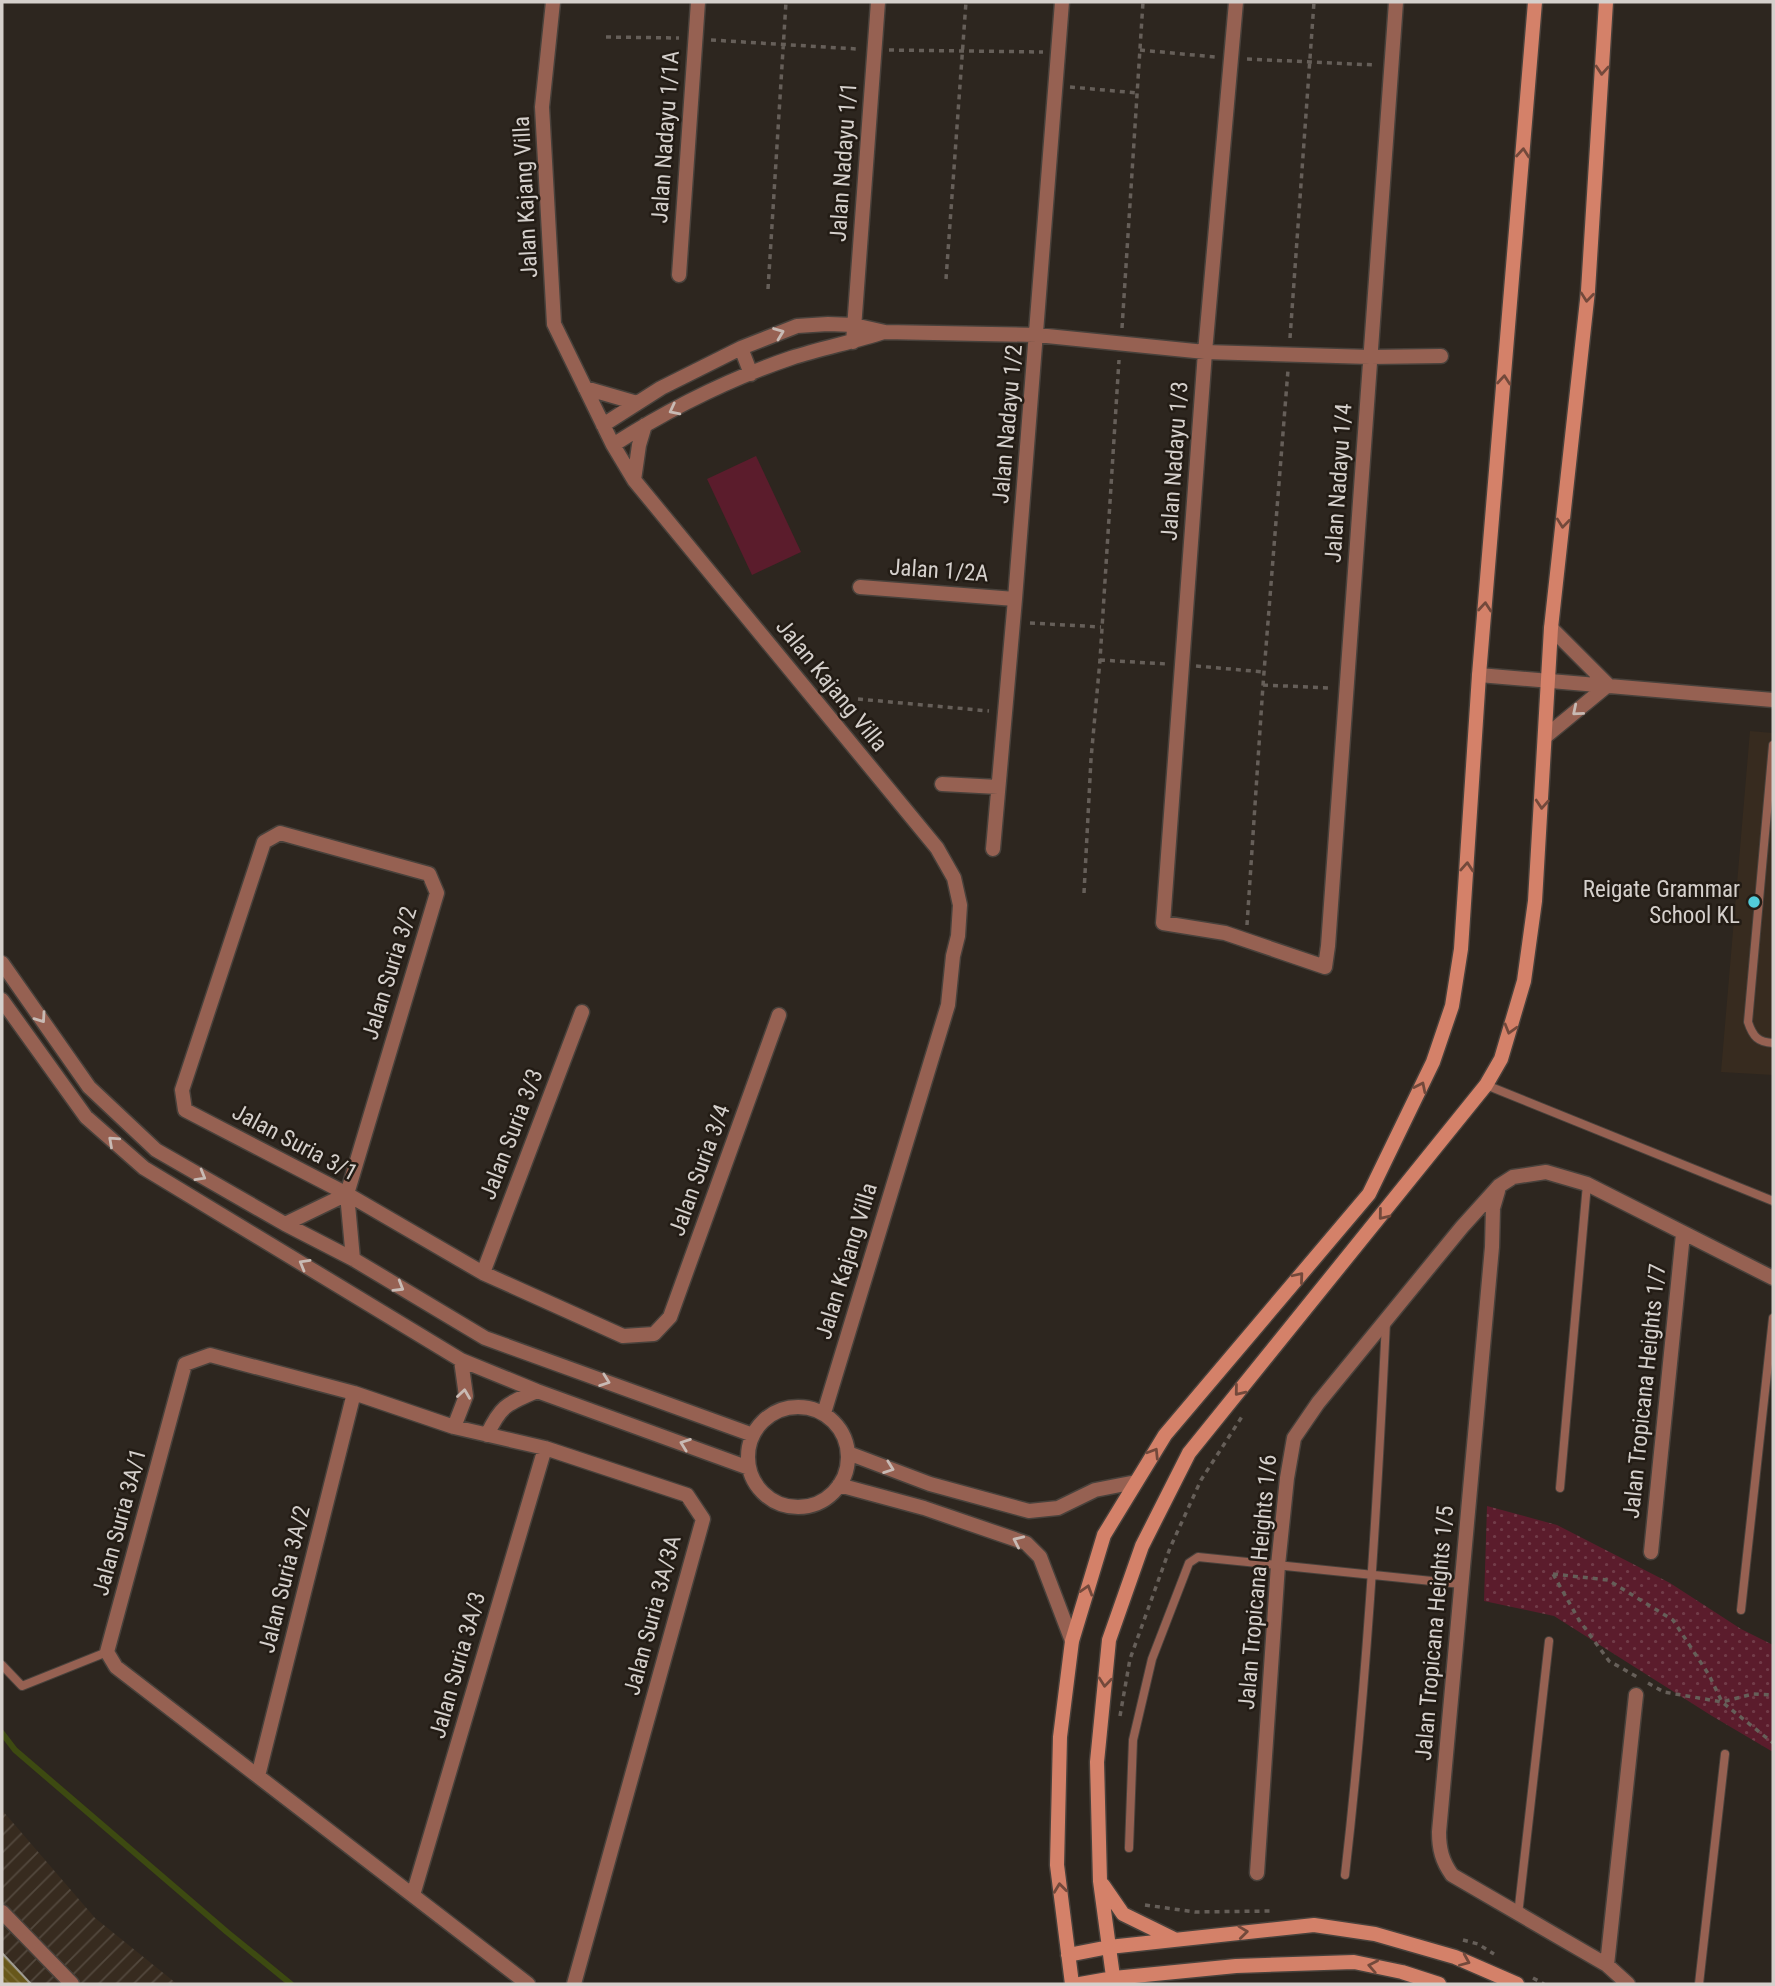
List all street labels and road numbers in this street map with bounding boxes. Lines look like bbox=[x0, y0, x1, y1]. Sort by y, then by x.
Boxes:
street label: Jalan Nadayu 1/1A bbox=[646, 50, 685, 224]
street label: Jalan Nadayu 1/1 bbox=[824, 81, 863, 243]
street label: Jalan Kajang Villa bbox=[508, 115, 543, 279]
street label: Jalan Nadayu 1/2 bbox=[987, 343, 1028, 505]
street label: Jalan Nadayu 1/3 bbox=[1155, 380, 1194, 542]
street label: Jalan Nadayu 1/4 bbox=[1319, 402, 1358, 564]
street label: Jalan 1/2A bbox=[888, 554, 989, 587]
street label: Jalan Kajang Villa bbox=[770, 614, 893, 757]
street label: Jalan Suria 3/2 bbox=[356, 903, 423, 1043]
street label: Jalan Suria 3/3 bbox=[474, 1065, 549, 1203]
street label: Jalan Suria 3/1 bbox=[228, 1098, 362, 1187]
street label: Jalan Suria 3/4 bbox=[663, 1101, 736, 1240]
street label: Jalan Kajang Villa bbox=[810, 1180, 883, 1343]
street label: Jalan Tropicana Heights 1/7 bbox=[1618, 1262, 1671, 1520]
street label: Jalan Suria 3A/1 bbox=[87, 1446, 152, 1599]
street label: Jalan Tropicana Heights 1/6 bbox=[1233, 1453, 1282, 1711]
street label: Jalan Suria 3A/2 bbox=[253, 1503, 316, 1656]
street label: Jalan Tropicana Heights 1/5 bbox=[1410, 1504, 1459, 1762]
street label: Jalan Suria 3A/3A bbox=[618, 1532, 687, 1698]
street label: Jalan Suria 3A/3 bbox=[424, 1589, 491, 1741]

